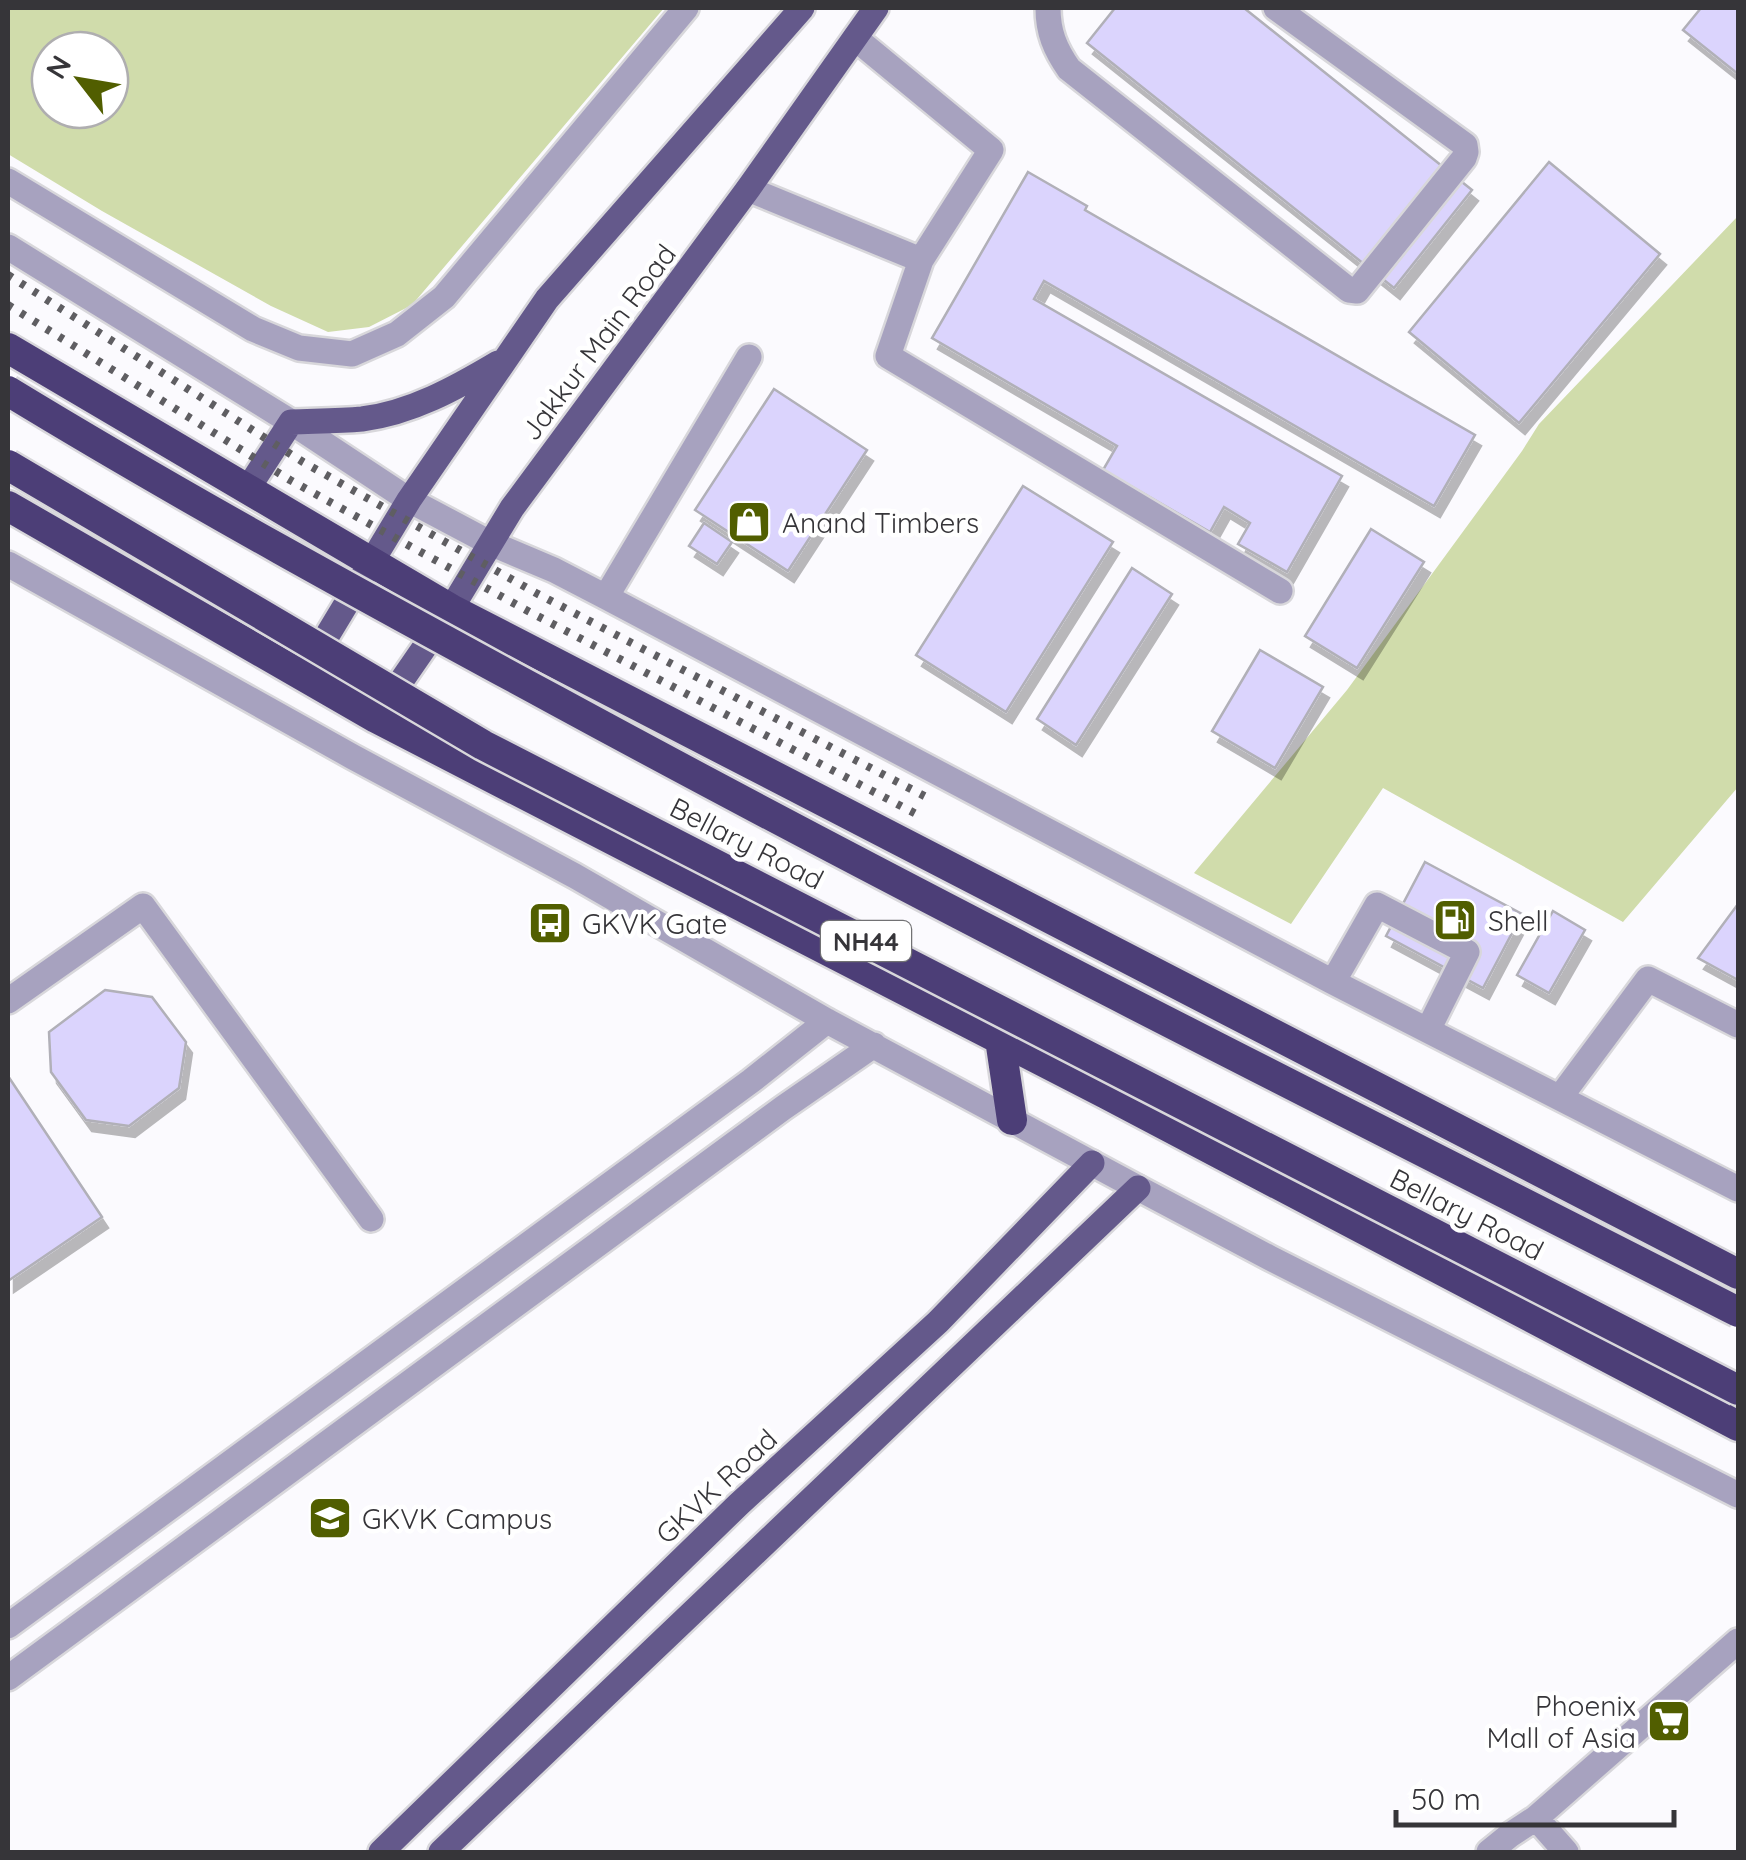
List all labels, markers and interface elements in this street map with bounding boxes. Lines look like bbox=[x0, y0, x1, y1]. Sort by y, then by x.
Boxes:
north arrow bbox=[30, 30, 130, 130]
text: N bbox=[38, 49, 78, 85]
street label: Jakkur Main Road bbox=[513, 237, 683, 447]
shop icon: Anand Timbers bbox=[726, 499, 772, 545]
place label: Anand Timbers bbox=[782, 505, 979, 540]
street label: Bellary Road bbox=[664, 789, 830, 897]
fuel station icon: Shell bbox=[1432, 897, 1478, 943]
bus stop icon: GKVK Gate bbox=[527, 900, 573, 946]
place label: Shell bbox=[1488, 903, 1548, 938]
place label: GKVK Gate bbox=[582, 906, 727, 941]
road number: NH44 bbox=[821, 921, 911, 961]
street label: Bellary Road bbox=[1384, 1160, 1550, 1268]
street label: GKVK Road bbox=[648, 1421, 784, 1551]
school or university icon: GKVK Campus bbox=[307, 1495, 353, 1541]
place label: GKVK Campus bbox=[362, 1501, 552, 1536]
place label: Phoenix Mall of Asia bbox=[1487, 1688, 1636, 1755]
supermarket icon: Phoenix Mall of Asia bbox=[1646, 1698, 1692, 1744]
scale bar bbox=[1396, 1765, 1674, 1827]
text: 50 m bbox=[1411, 1780, 1481, 1818]

